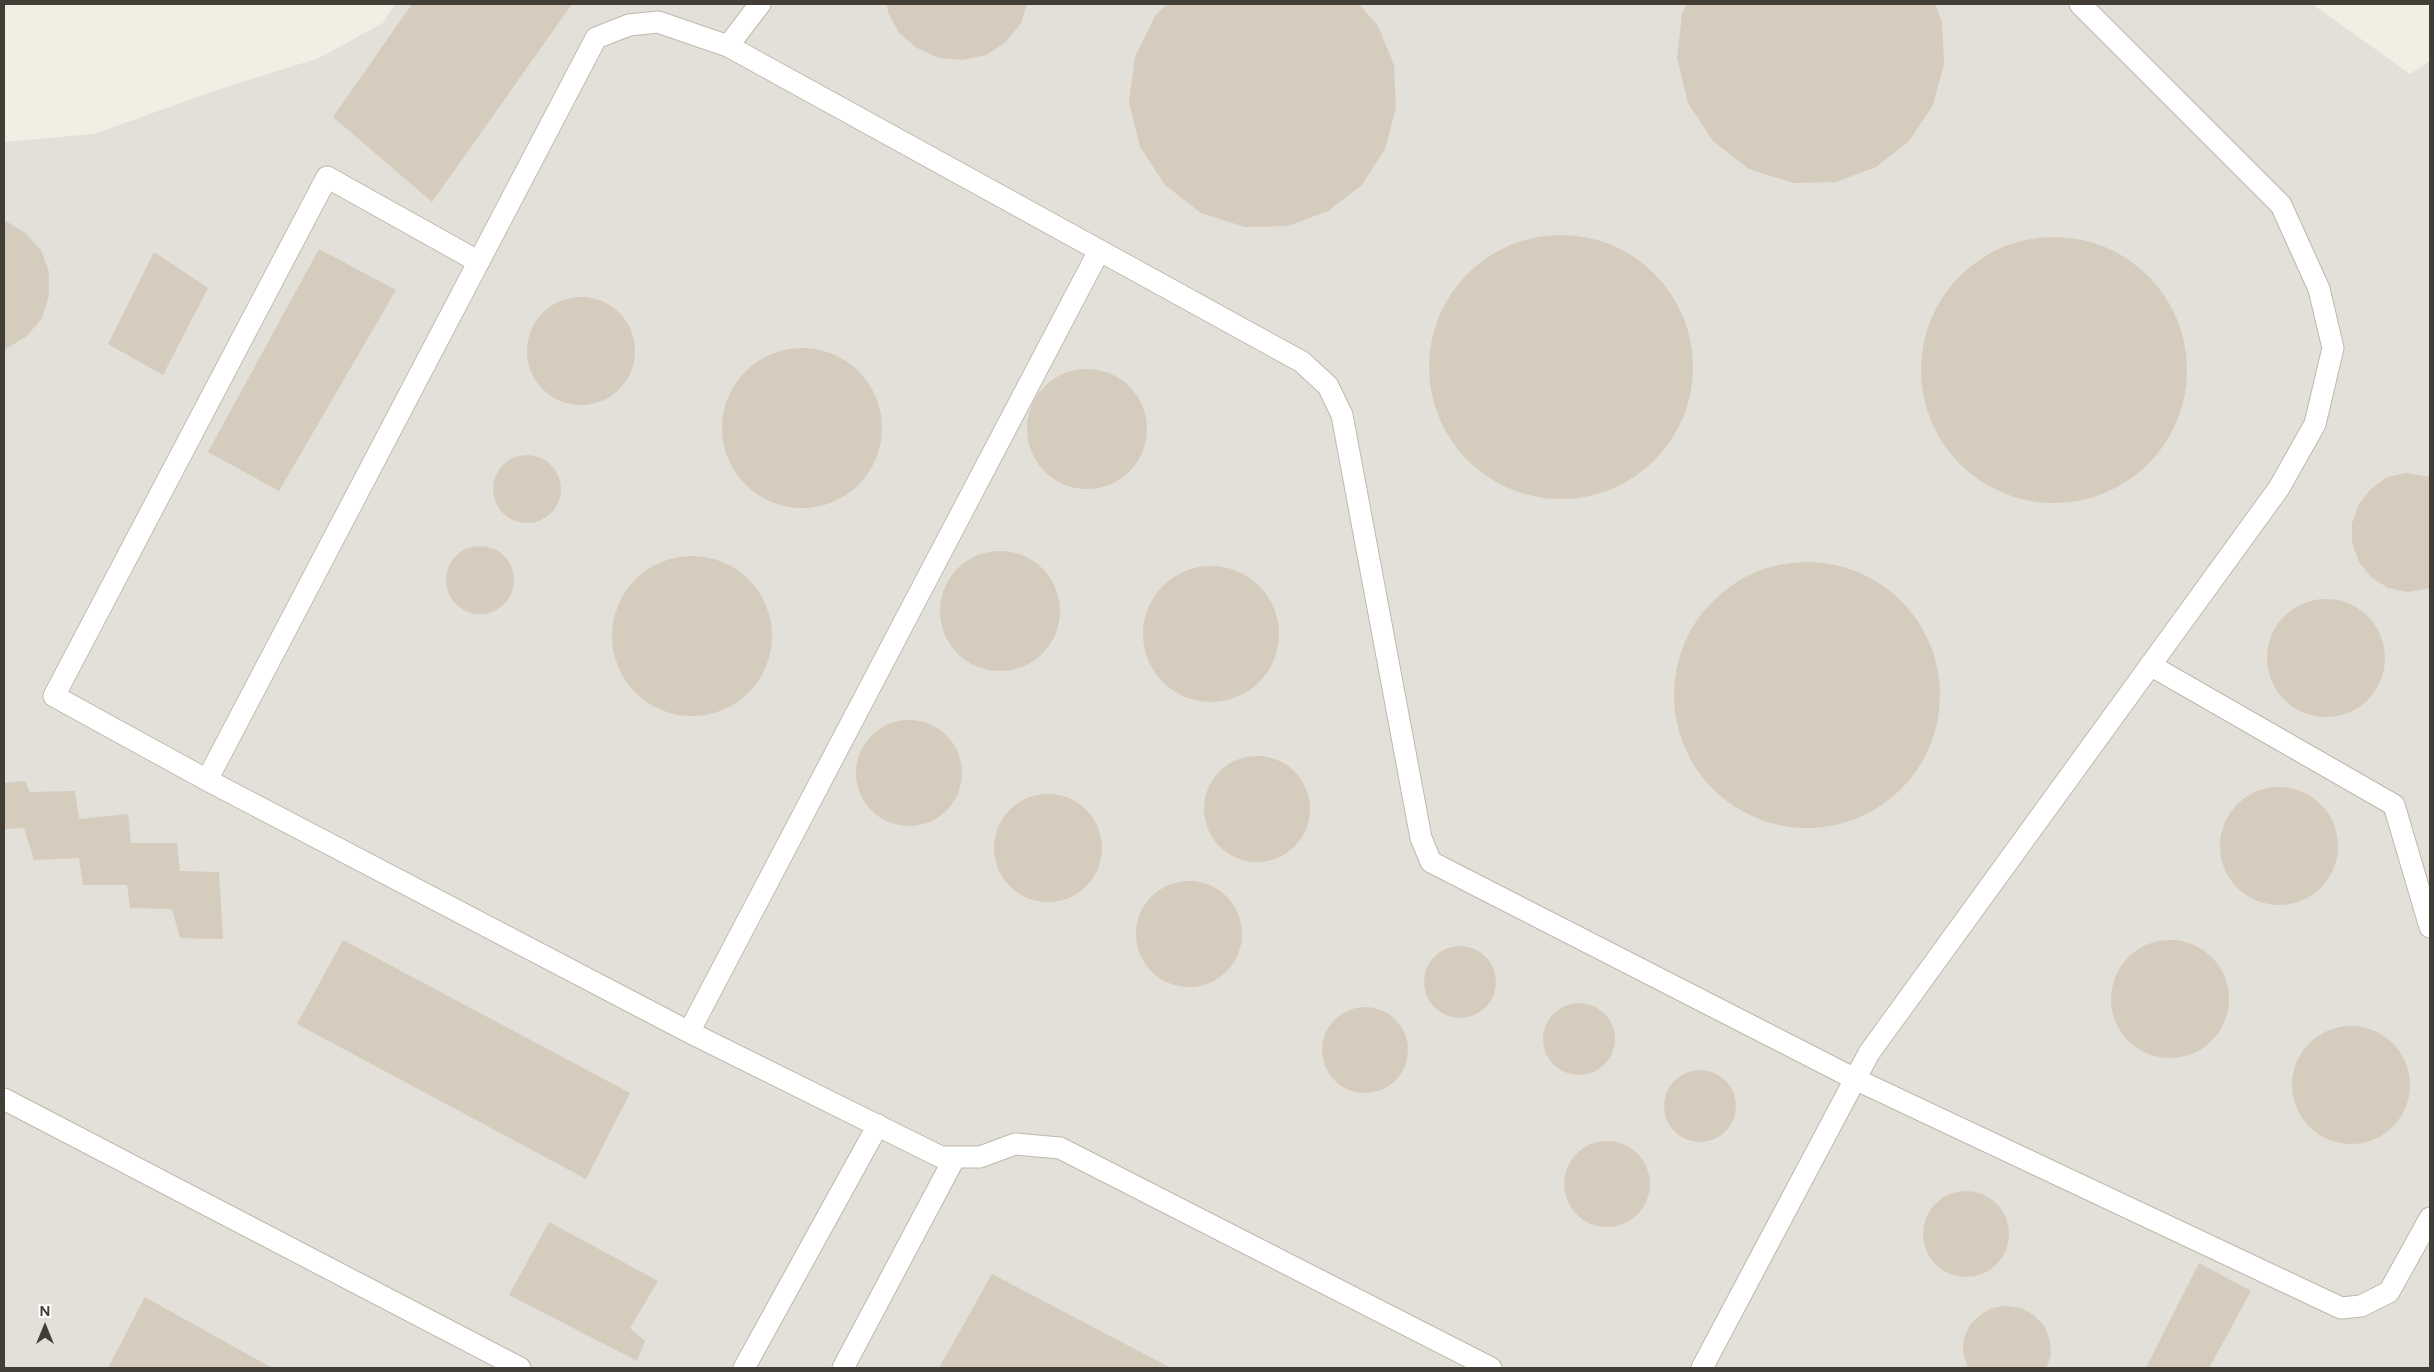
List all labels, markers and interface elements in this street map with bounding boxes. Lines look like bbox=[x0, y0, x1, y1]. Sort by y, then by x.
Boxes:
north arrow bbox=[20, 1302, 70, 1352]
text: N bbox=[40, 1303, 50, 1320]

